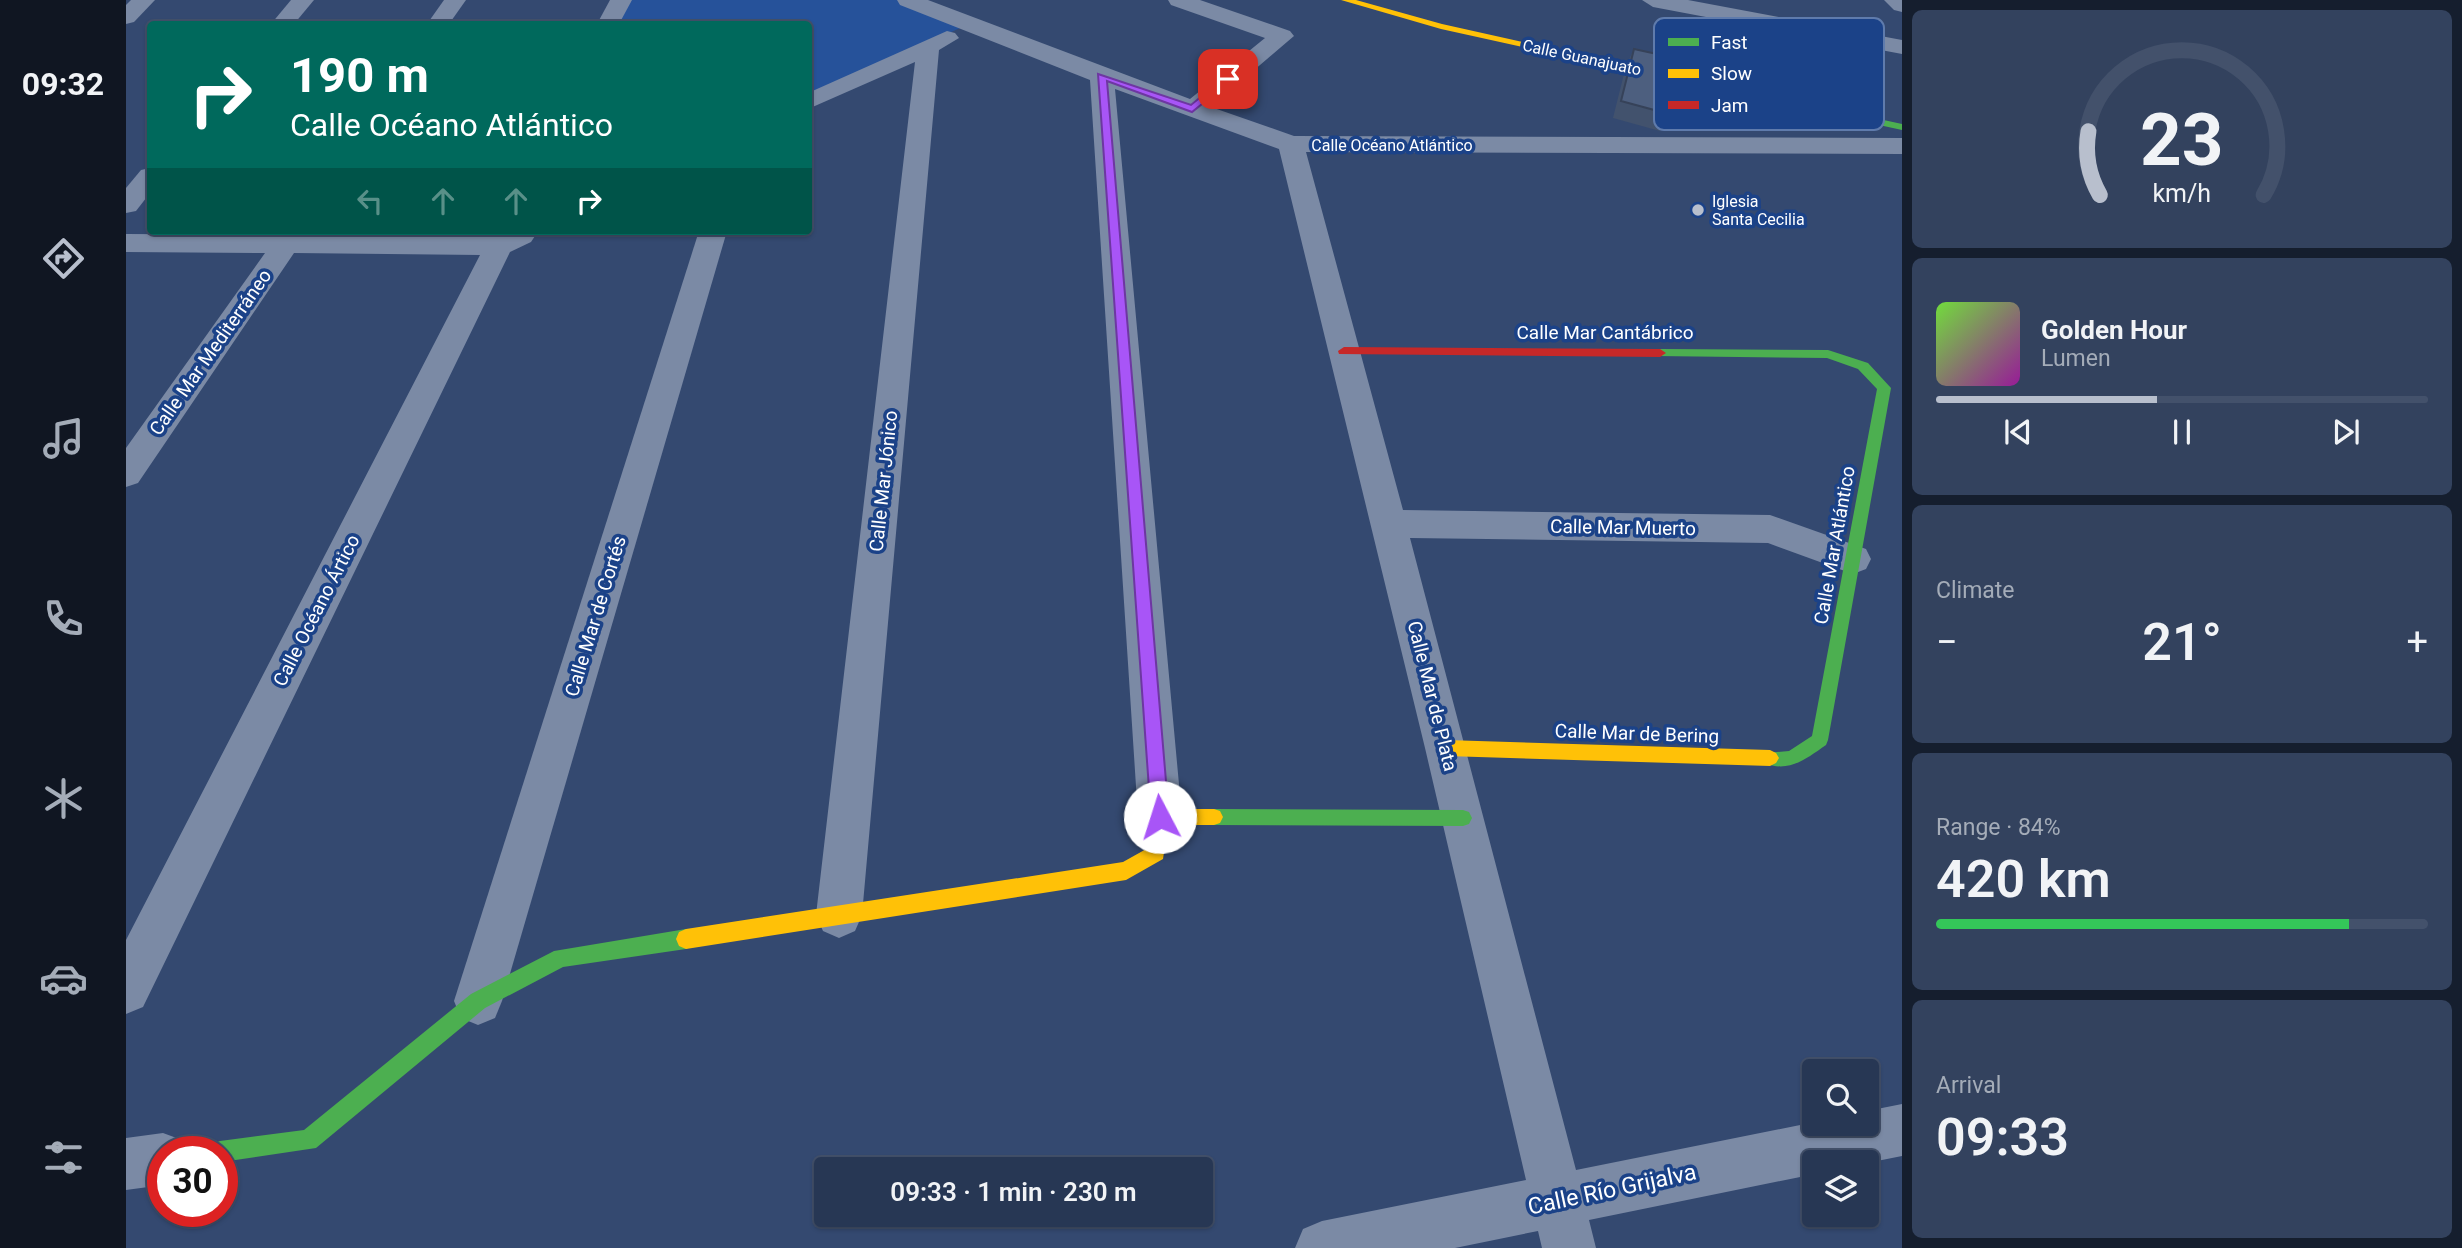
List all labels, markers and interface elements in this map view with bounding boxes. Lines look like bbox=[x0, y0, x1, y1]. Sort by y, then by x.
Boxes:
legend bbox=[1654, 18, 1884, 130]
text: Fast bbox=[1711, 31, 1748, 54]
street label: Calle Guanajuato bbox=[1521, 36, 1643, 79]
text: 190 m bbox=[290, 47, 429, 104]
icon: right bbox=[175, 49, 266, 140]
pin bbox=[1198, 49, 1258, 109]
icon: arrive bbox=[1209, 60, 1247, 98]
text: Slow bbox=[1711, 62, 1752, 85]
text: 09:32 bbox=[22, 65, 104, 103]
text: Jam bbox=[1711, 94, 1748, 117]
text: 23 bbox=[2140, 97, 2224, 183]
text: Calle Océano Atlántico bbox=[290, 106, 613, 144]
street label: Calle Océano Atlántico bbox=[1311, 136, 1473, 155]
text: km/h bbox=[2153, 179, 2211, 208]
icon: left bbox=[351, 182, 389, 220]
icon: ahead bbox=[424, 182, 462, 220]
icon: ahead bbox=[497, 182, 535, 220]
icon: right bbox=[570, 182, 608, 220]
place label: Iglesia Santa Cecilia bbox=[1712, 192, 1805, 229]
marker: Iglesia Santa Cecilia bbox=[1690, 202, 1706, 218]
icon: directions bbox=[39, 234, 88, 283]
street label: Calle Mar Mediterráneo bbox=[144, 265, 276, 440]
text: Golden Hour bbox=[2041, 315, 2187, 345]
street label: Calle Mar Cantábrico bbox=[1516, 321, 1694, 344]
text: Lumen bbox=[2041, 345, 2111, 372]
street label: Calle Mar Jónico bbox=[865, 409, 902, 553]
icon: previous bbox=[1999, 413, 2037, 451]
icon: pause bbox=[2163, 413, 2201, 451]
icon: next bbox=[2327, 413, 2365, 451]
icon: music bbox=[39, 414, 88, 463]
street label: Calle Mar Atlántico bbox=[1809, 464, 1860, 626]
street label: Calle Mar Muerto bbox=[1550, 515, 1696, 540]
street label: Calle Océano Ártico bbox=[268, 531, 365, 690]
street label: Calle Mar de Cortés bbox=[560, 533, 631, 699]
text: Climate bbox=[1936, 577, 2015, 604]
icon: phone bbox=[39, 594, 88, 643]
text: 21° bbox=[2142, 612, 2222, 673]
street label: Calle Mar de Plata bbox=[1403, 619, 1462, 774]
text: − bbox=[1936, 620, 1958, 664]
text: + bbox=[2406, 620, 2428, 664]
street label: Calle Mar de Bering bbox=[1554, 719, 1720, 748]
icon: climate bbox=[39, 774, 88, 823]
position arrow bbox=[1123, 780, 1197, 854]
text: Range · 84% bbox=[1936, 814, 2061, 841]
text: 420 km bbox=[1936, 849, 2111, 910]
icon: car bbox=[39, 954, 88, 1003]
map controls bbox=[1802, 1059, 1879, 1227]
button: search bbox=[1802, 1059, 1879, 1136]
text: Arrival bbox=[1936, 1072, 2001, 1099]
text: 09:33 bbox=[1936, 1107, 2069, 1168]
icon: filters bbox=[39, 1133, 88, 1182]
speed limit sign: 30 bbox=[147, 1136, 238, 1227]
button: layers bbox=[1802, 1150, 1879, 1227]
street label: Calle Río Grijalva bbox=[1525, 1158, 1699, 1221]
text: 09:33 · 1 min · 230 m bbox=[890, 1177, 1137, 1207]

